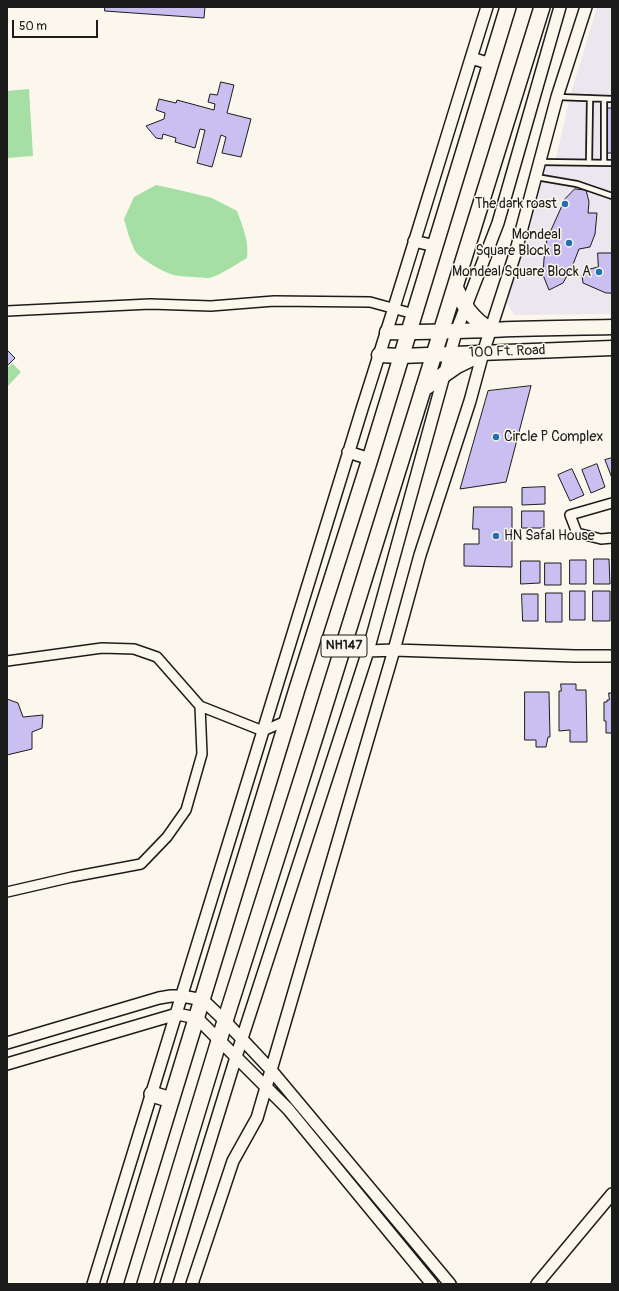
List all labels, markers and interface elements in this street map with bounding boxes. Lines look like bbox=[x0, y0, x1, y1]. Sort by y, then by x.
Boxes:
scale bar bbox=[14, 12, 100, 38]
text: 50 m bbox=[19, 19, 47, 34]
place label: The dark roast bbox=[475, 196, 557, 212]
marker: The dark roast bbox=[560, 199, 570, 209]
place label: Mondeal Square Block B bbox=[475, 227, 561, 260]
marker: Mondeal Square Block B bbox=[564, 238, 574, 248]
place label: Mondeal Square Block A bbox=[452, 264, 591, 280]
marker: Mondeal Square Block A bbox=[594, 267, 604, 277]
street label: 100 Ft. Road bbox=[468, 342, 546, 362]
place label: Circle P Complex bbox=[504, 429, 603, 445]
marker: Circle P Complex bbox=[491, 432, 501, 442]
place label: HN Safal House bbox=[504, 528, 595, 544]
marker: HN Safal House bbox=[491, 531, 501, 541]
road number: NH147 bbox=[321, 635, 367, 657]

